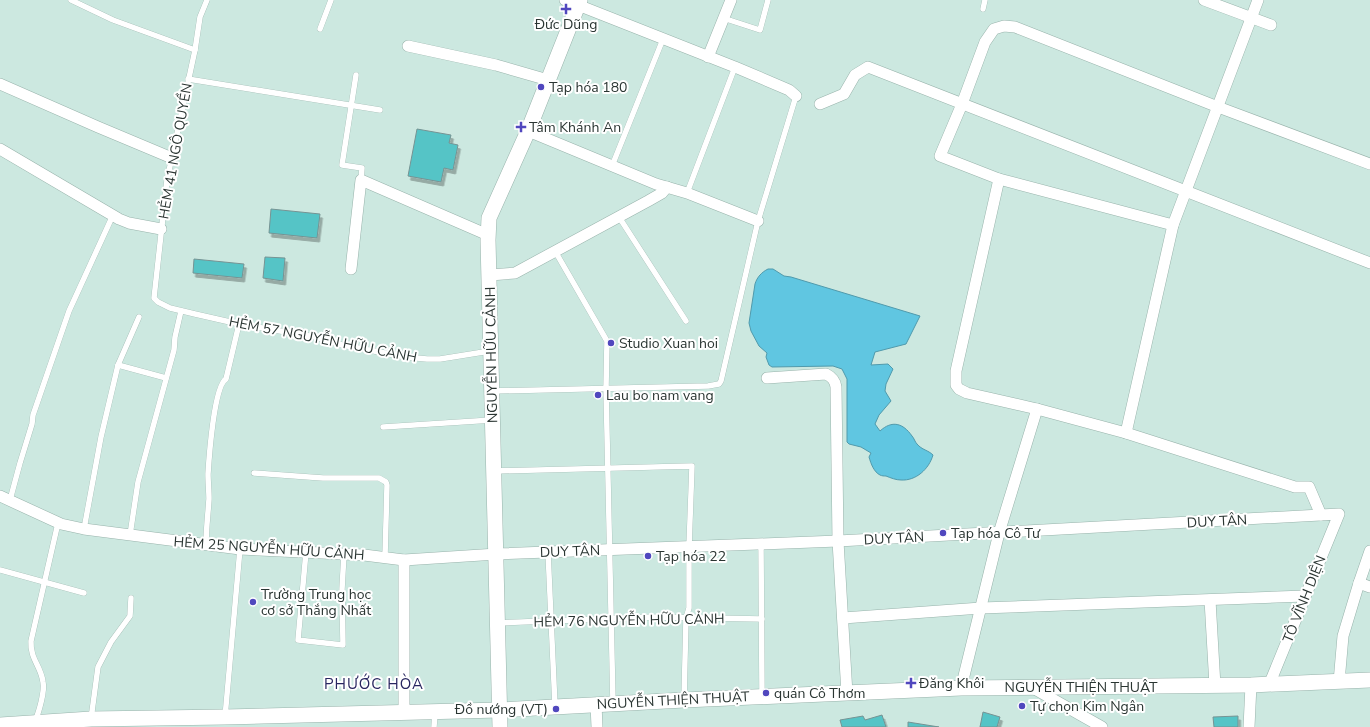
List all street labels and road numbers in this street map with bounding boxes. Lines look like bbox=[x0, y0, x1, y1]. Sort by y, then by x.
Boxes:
street label: HẺM 41 NGÔ QUYỀN bbox=[153, 81, 197, 221]
street label: NGUYỄN HỮU CẢNH bbox=[480, 287, 502, 423]
street label: HẺM 57 NGUYỄN HỮU CẢNH bbox=[227, 311, 419, 367]
street label: DUY TÂN bbox=[1186, 510, 1248, 533]
street label: DUY TÂN bbox=[863, 527, 925, 550]
street label: HẺM 25 NGUYỄN HỮU CẢNH bbox=[173, 531, 365, 565]
street label: DUY TÂN bbox=[539, 541, 601, 562]
street label: TÔ VĨNH DIỆN bbox=[1278, 553, 1331, 646]
street label: HẺM 76 NGUYỄN HỮU CẢNH bbox=[533, 608, 725, 632]
street label: NGUYỄN THIỆN THUẬT bbox=[1005, 677, 1158, 697]
street label: NGUYỄN THIỆN THUẬT bbox=[596, 686, 750, 714]

